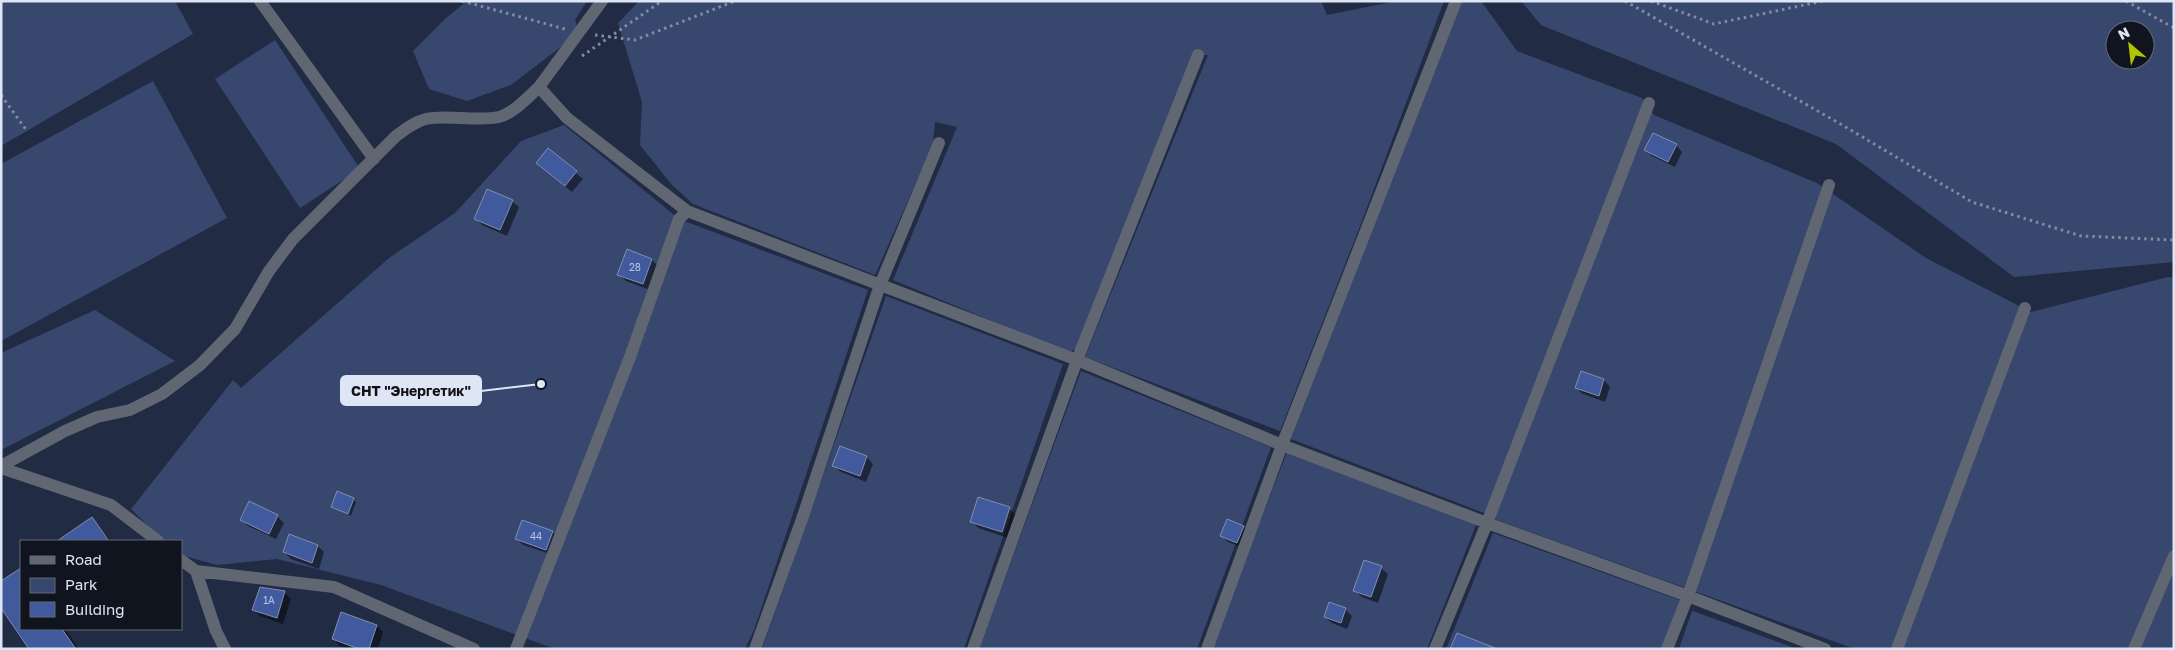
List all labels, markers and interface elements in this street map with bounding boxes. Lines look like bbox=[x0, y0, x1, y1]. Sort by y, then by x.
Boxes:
north arrow bbox=[2105, 20, 2155, 70]
text: N bbox=[2115, 23, 2132, 43]
house number: 28 bbox=[629, 261, 641, 273]
callout: СНТ "Энергетик" bbox=[341, 376, 481, 405]
text: СНТ "Энергетик" bbox=[351, 382, 471, 399]
house number: 44 bbox=[530, 530, 542, 542]
legend bbox=[20, 540, 182, 630]
text: Road bbox=[65, 550, 102, 568]
text: Park bbox=[65, 575, 98, 593]
house number: 1А bbox=[263, 594, 275, 606]
text: Building bbox=[65, 600, 125, 618]

